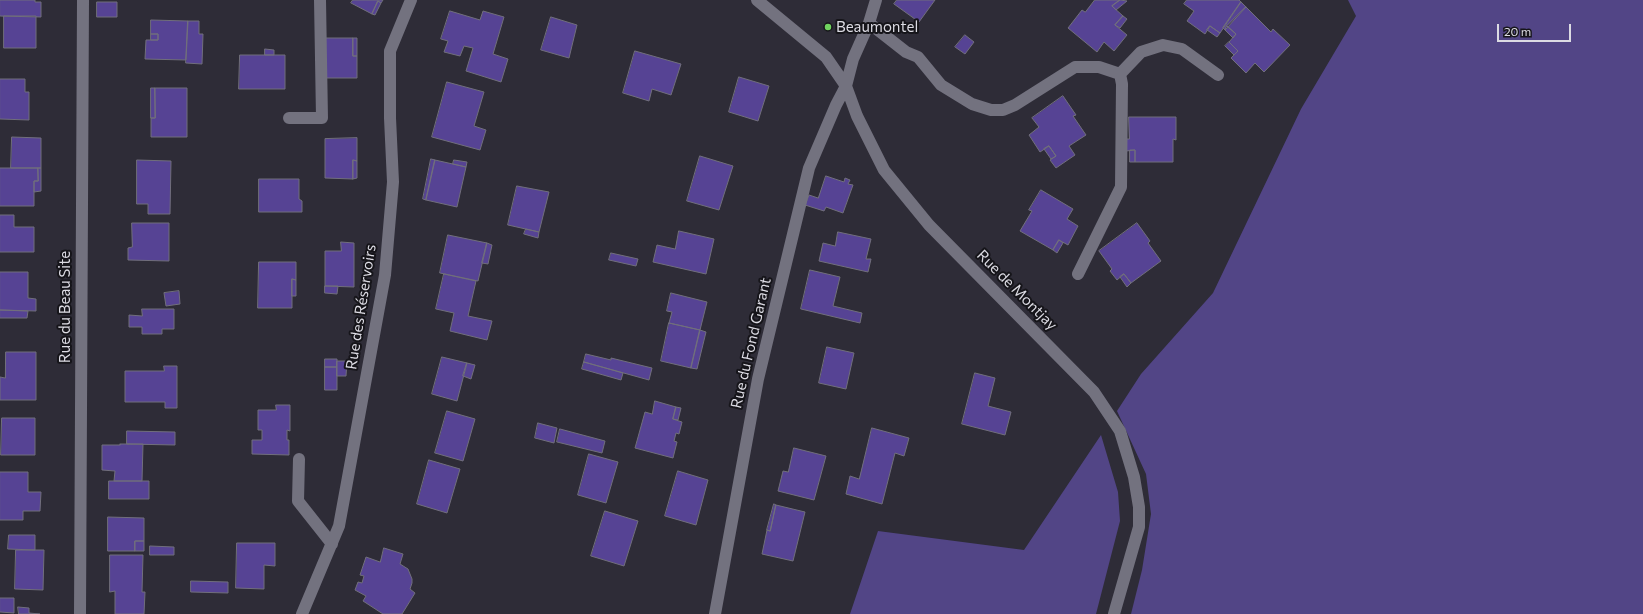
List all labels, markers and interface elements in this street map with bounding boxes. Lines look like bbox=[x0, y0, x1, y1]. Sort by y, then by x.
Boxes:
scale bar bbox=[1499, 16, 1573, 42]
place label: Beaumontel bbox=[836, 18, 918, 36]
marker: Beaumontel bbox=[823, 22, 833, 32]
text: 20 m bbox=[1504, 24, 1531, 38]
street label: Rue des Réservoirs bbox=[342, 243, 380, 371]
street label: Rue de Montjay bbox=[973, 246, 1061, 334]
street label: Rue du Beau Site bbox=[56, 251, 74, 363]
street label: Rue du Fond Garant bbox=[727, 276, 775, 410]

